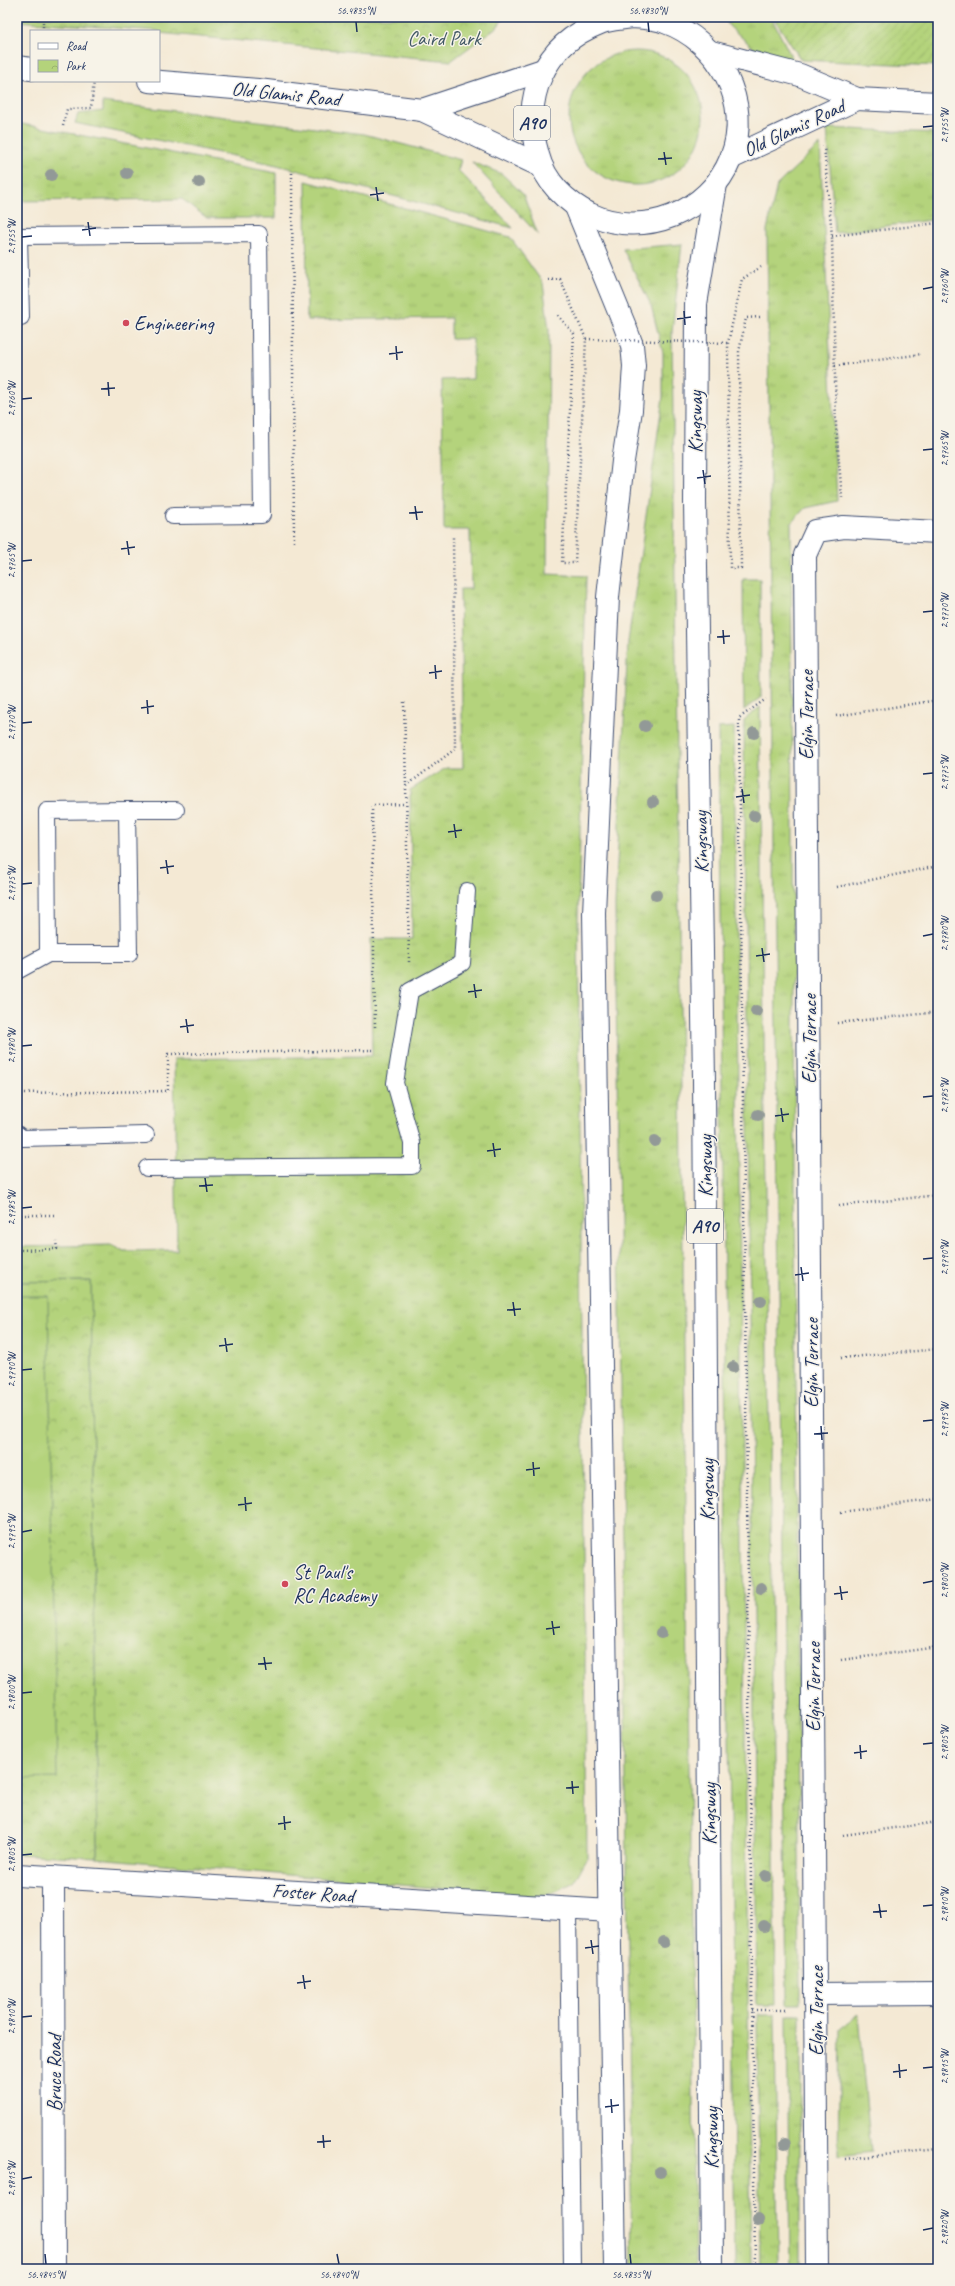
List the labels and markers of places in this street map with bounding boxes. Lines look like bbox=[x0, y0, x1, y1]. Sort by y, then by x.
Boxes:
place label: Engineering bbox=[134, 311, 215, 336]
marker: Engineering bbox=[121, 318, 131, 328]
place label: St Paul's RC Academy bbox=[293, 1560, 378, 1608]
marker: St Paul's RC Academy bbox=[280, 1579, 290, 1589]

